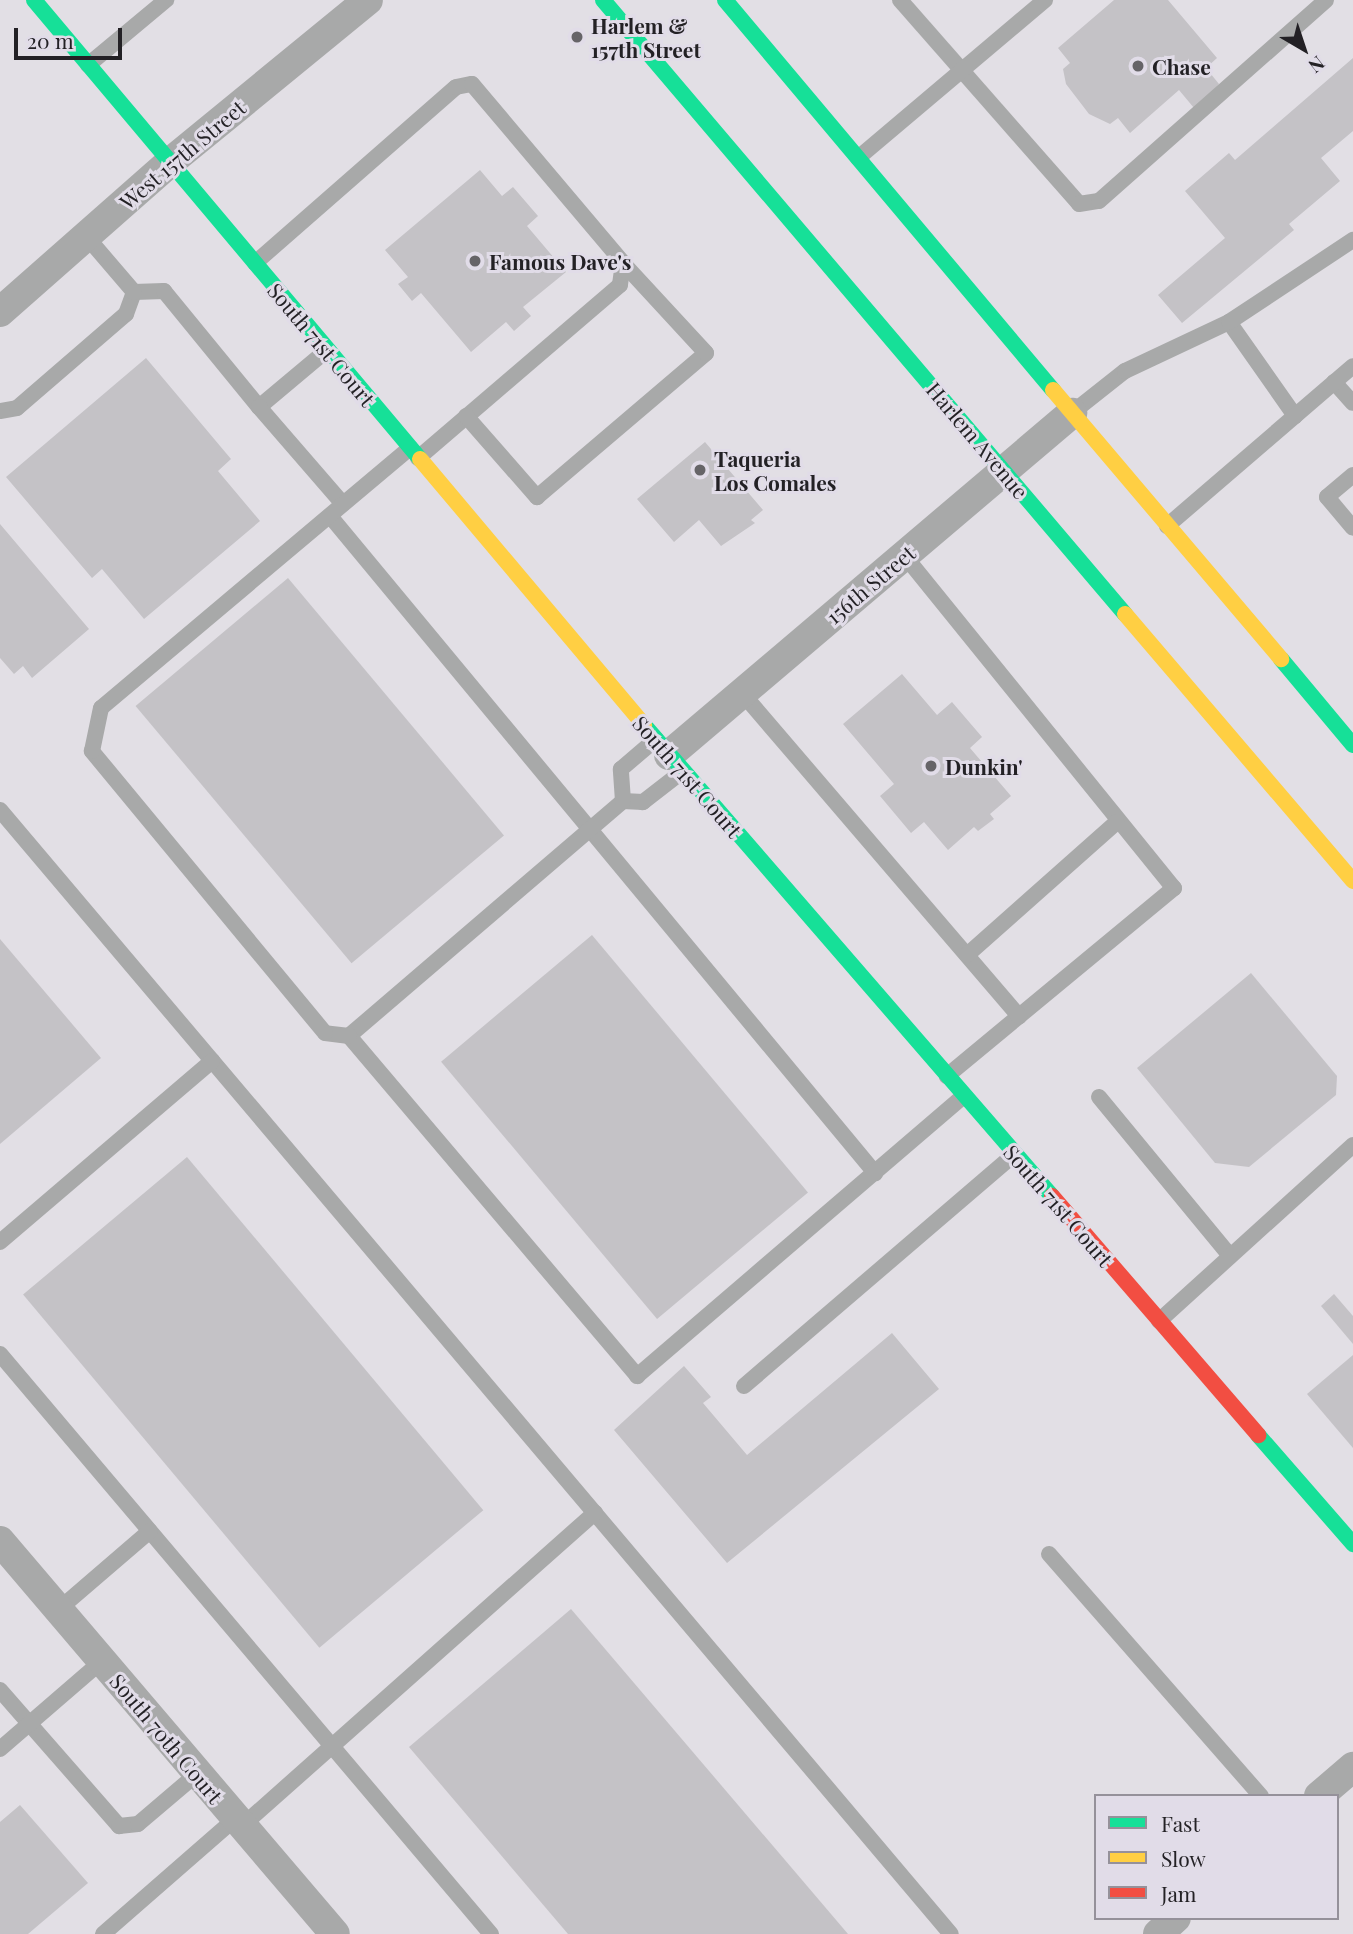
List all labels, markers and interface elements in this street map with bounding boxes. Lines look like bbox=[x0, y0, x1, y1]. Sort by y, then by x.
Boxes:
place label: Harlem & 157th Street bbox=[591, 12, 701, 62]
scale bar bbox=[18, 14, 126, 58]
north arrow bbox=[1269, 14, 1339, 84]
text: 20 m bbox=[27, 26, 74, 54]
marker: Harlem & 157th Street bbox=[569, 29, 585, 45]
text: N bbox=[1304, 51, 1331, 80]
place label: Chase bbox=[1152, 53, 1211, 79]
marker: Chase bbox=[1130, 58, 1146, 74]
street label: West 157th Street bbox=[114, 94, 250, 214]
place label: Famous Dave's bbox=[489, 248, 631, 274]
marker: Famous Dave's bbox=[467, 253, 483, 269]
street label: South 71st Court bbox=[263, 277, 381, 411]
street label: Harlem Avenue bbox=[922, 376, 1034, 504]
place label: Taqueria Los Comales bbox=[714, 445, 836, 495]
marker: Taqueria Los Comales bbox=[692, 462, 708, 478]
street label: 156th Street bbox=[820, 539, 920, 629]
street label: South 71st Court bbox=[628, 710, 748, 842]
place label: Dunkin' bbox=[945, 753, 1023, 779]
marker: Dunkin' bbox=[923, 758, 939, 774]
street label: South 71st Court bbox=[999, 1139, 1119, 1271]
street label: South 70th Court bbox=[106, 1668, 228, 1808]
legend bbox=[1094, 1794, 1339, 1920]
text: Fast bbox=[1161, 1809, 1200, 1837]
text: Slow bbox=[1161, 1844, 1206, 1872]
text: Jam bbox=[1161, 1879, 1197, 1907]

